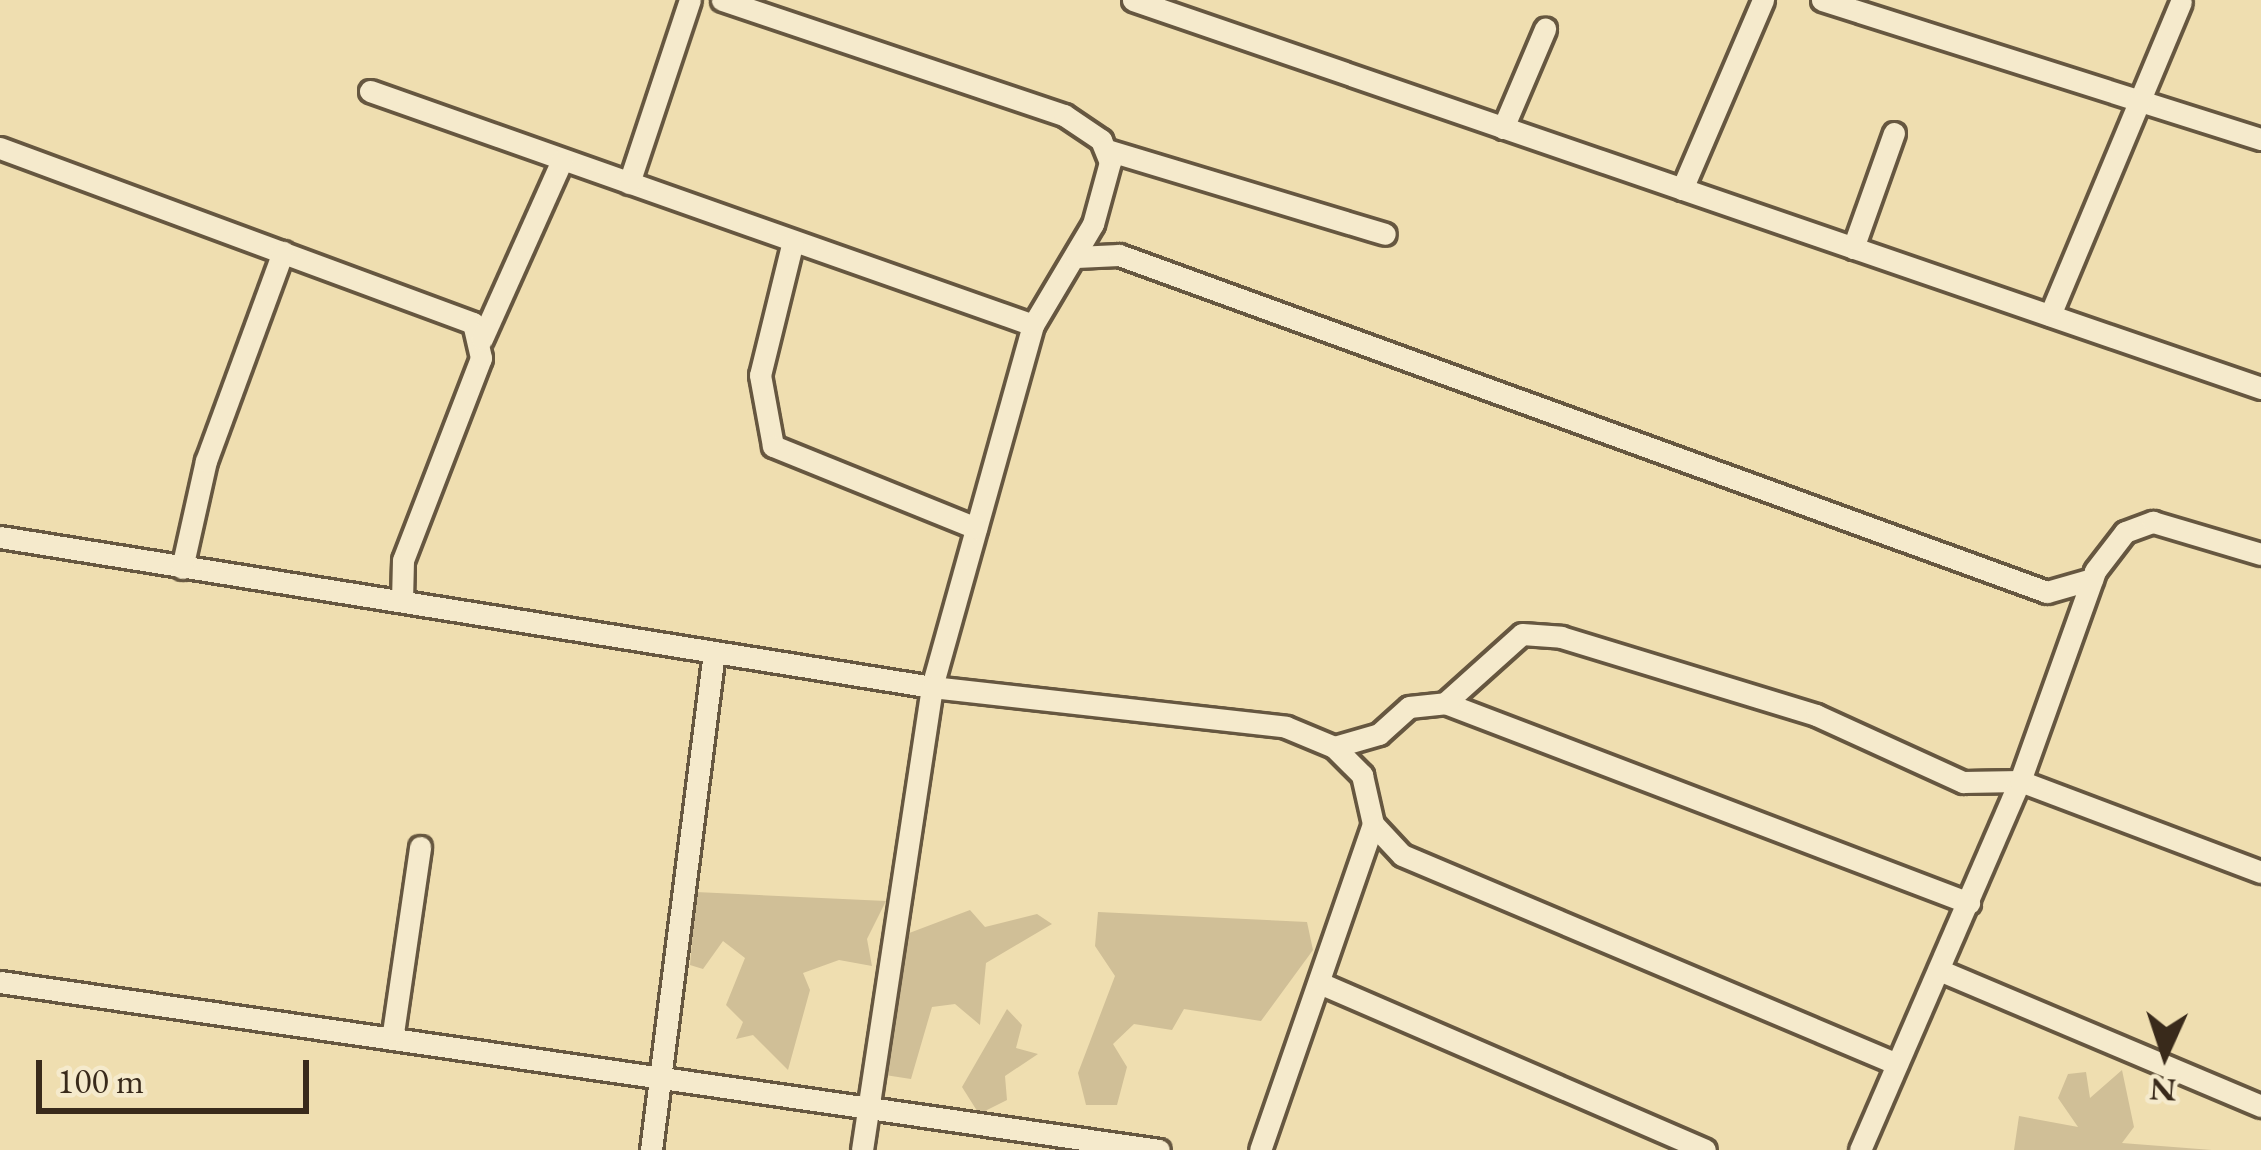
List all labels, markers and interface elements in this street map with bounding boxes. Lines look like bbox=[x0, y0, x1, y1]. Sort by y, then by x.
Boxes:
north arrow bbox=[2105, 994, 2225, 1114]
scale bar bbox=[42, 1036, 315, 1110]
text: 100 m bbox=[57, 1057, 144, 1104]
text: N bbox=[2149, 1068, 2178, 1113]

